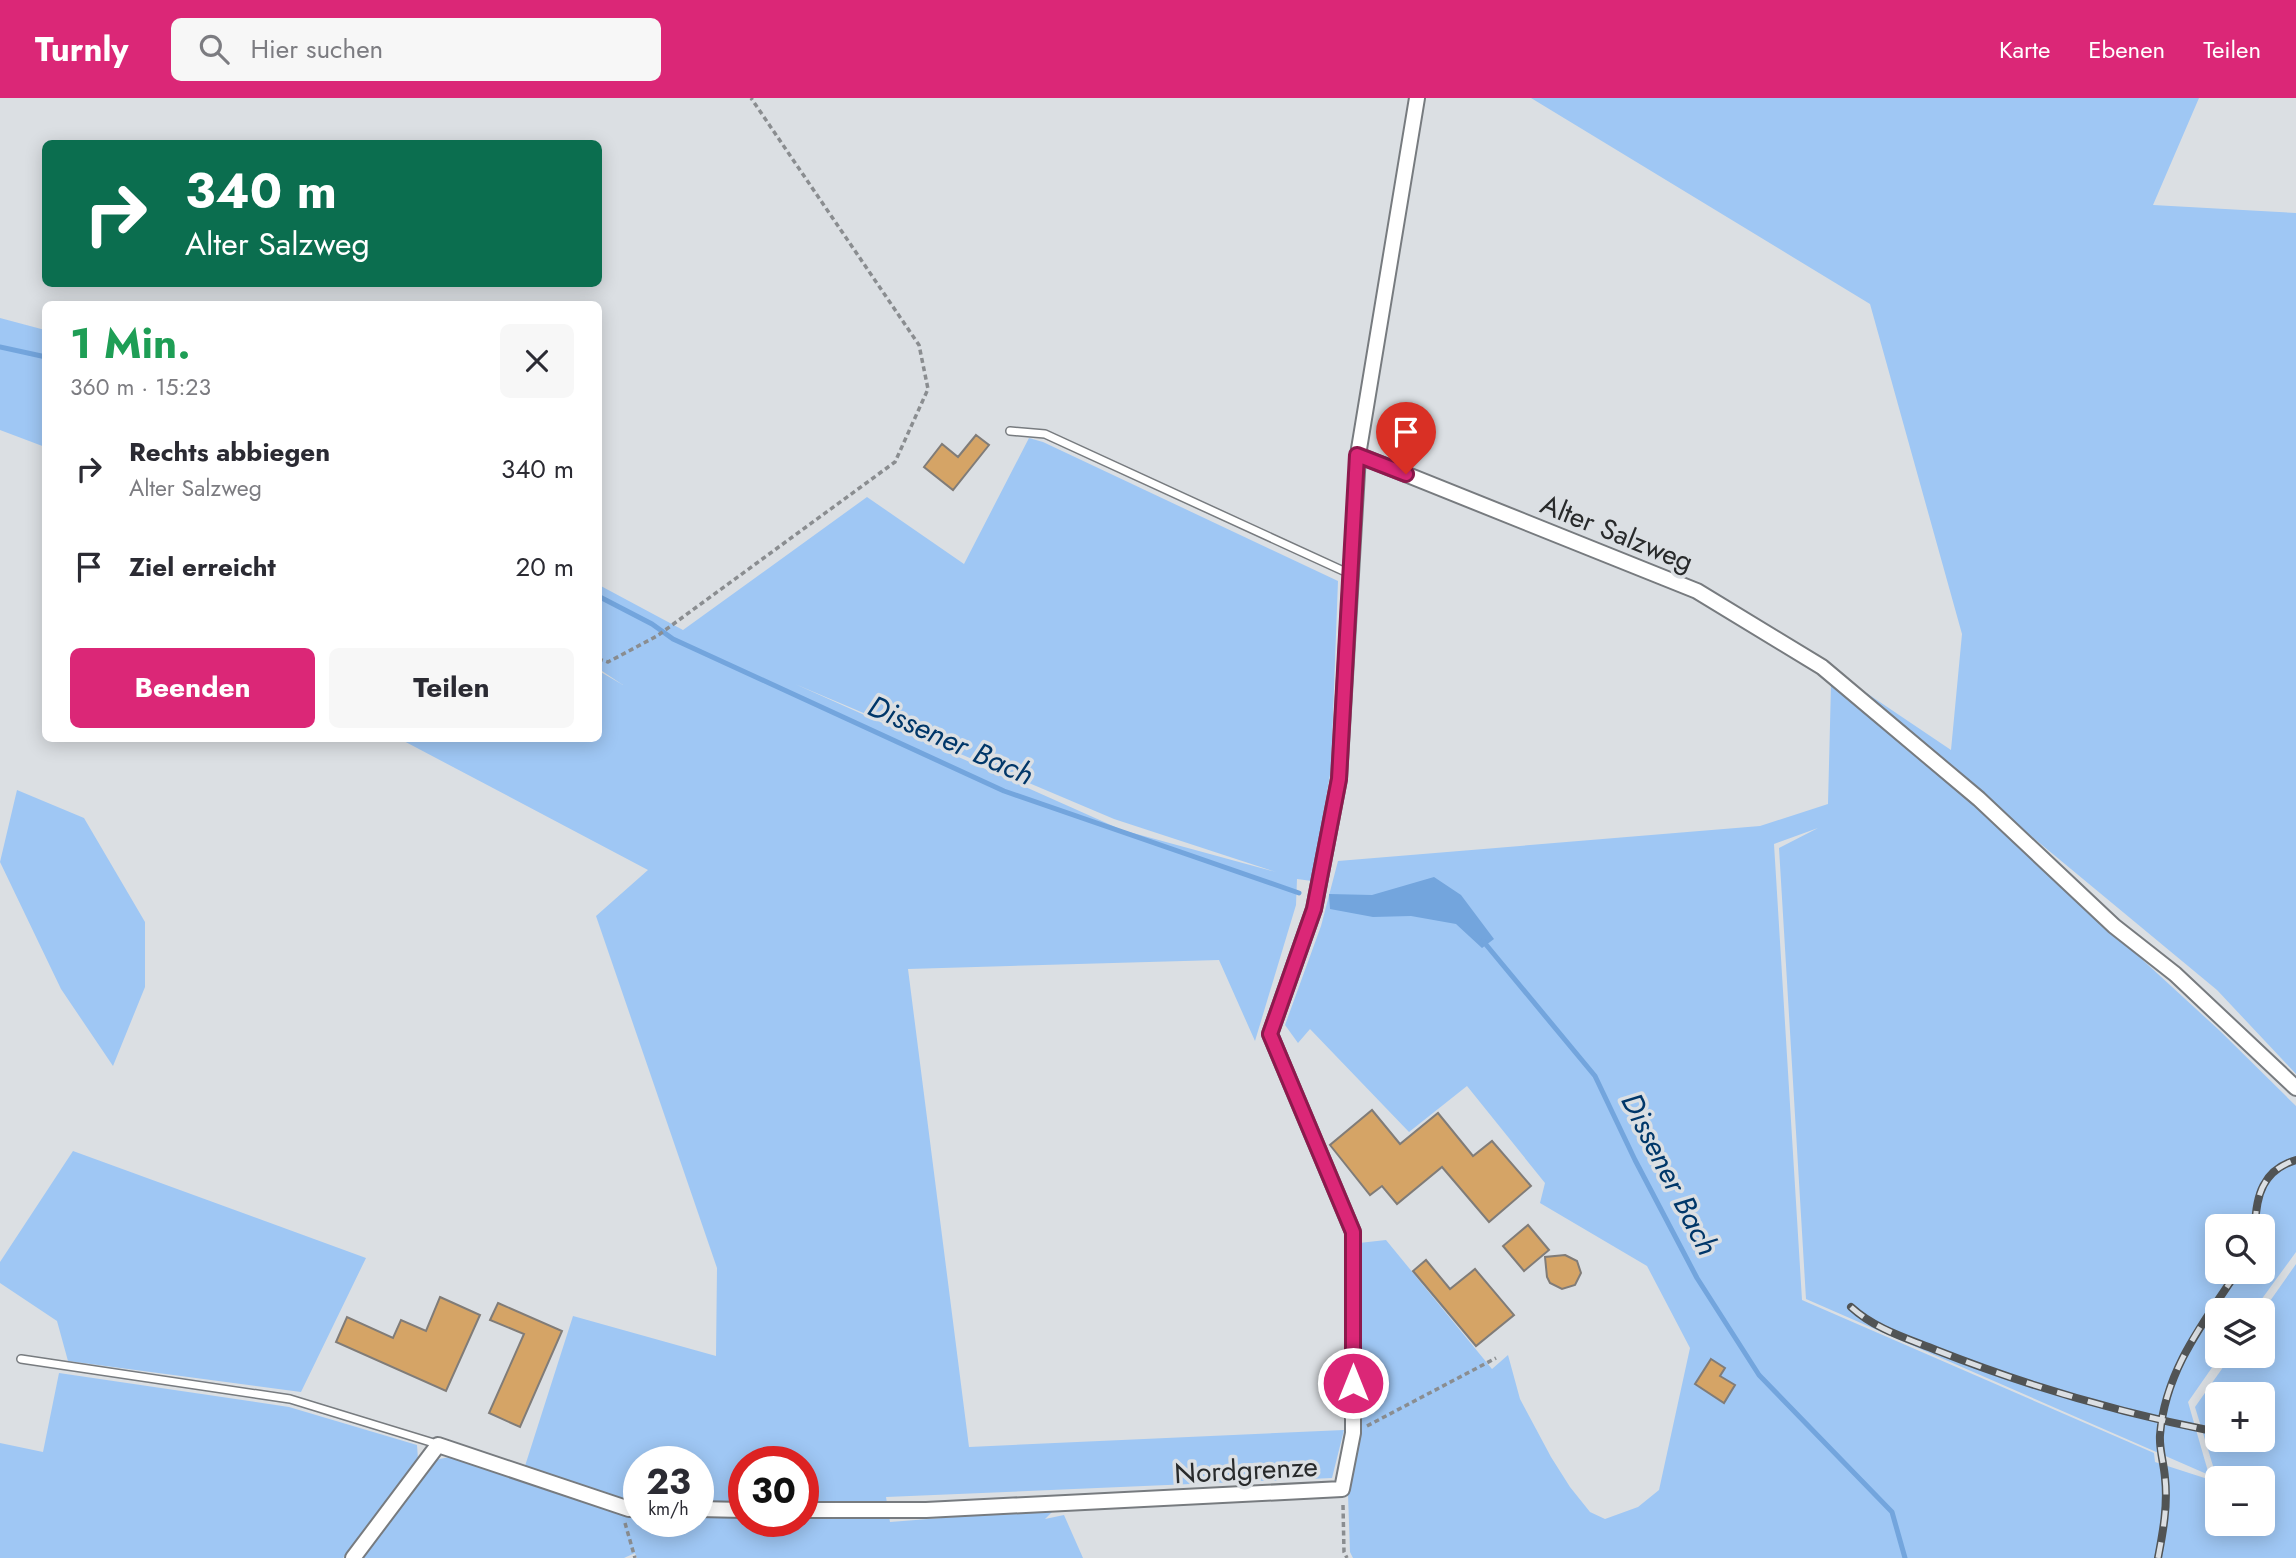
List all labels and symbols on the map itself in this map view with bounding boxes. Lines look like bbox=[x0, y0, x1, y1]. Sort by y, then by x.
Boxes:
pin bbox=[1376, 402, 1436, 474]
street label: Alter Salzweg bbox=[1534, 484, 1700, 582]
water label: Dissener Bach bbox=[861, 684, 1041, 796]
water label: Dissener Bach bbox=[1611, 1085, 1729, 1263]
position arrow bbox=[1316, 1346, 1390, 1420]
speed limit sign: 30 bbox=[728, 1446, 819, 1537]
street label: Nordgrenze bbox=[1173, 1446, 1319, 1494]

